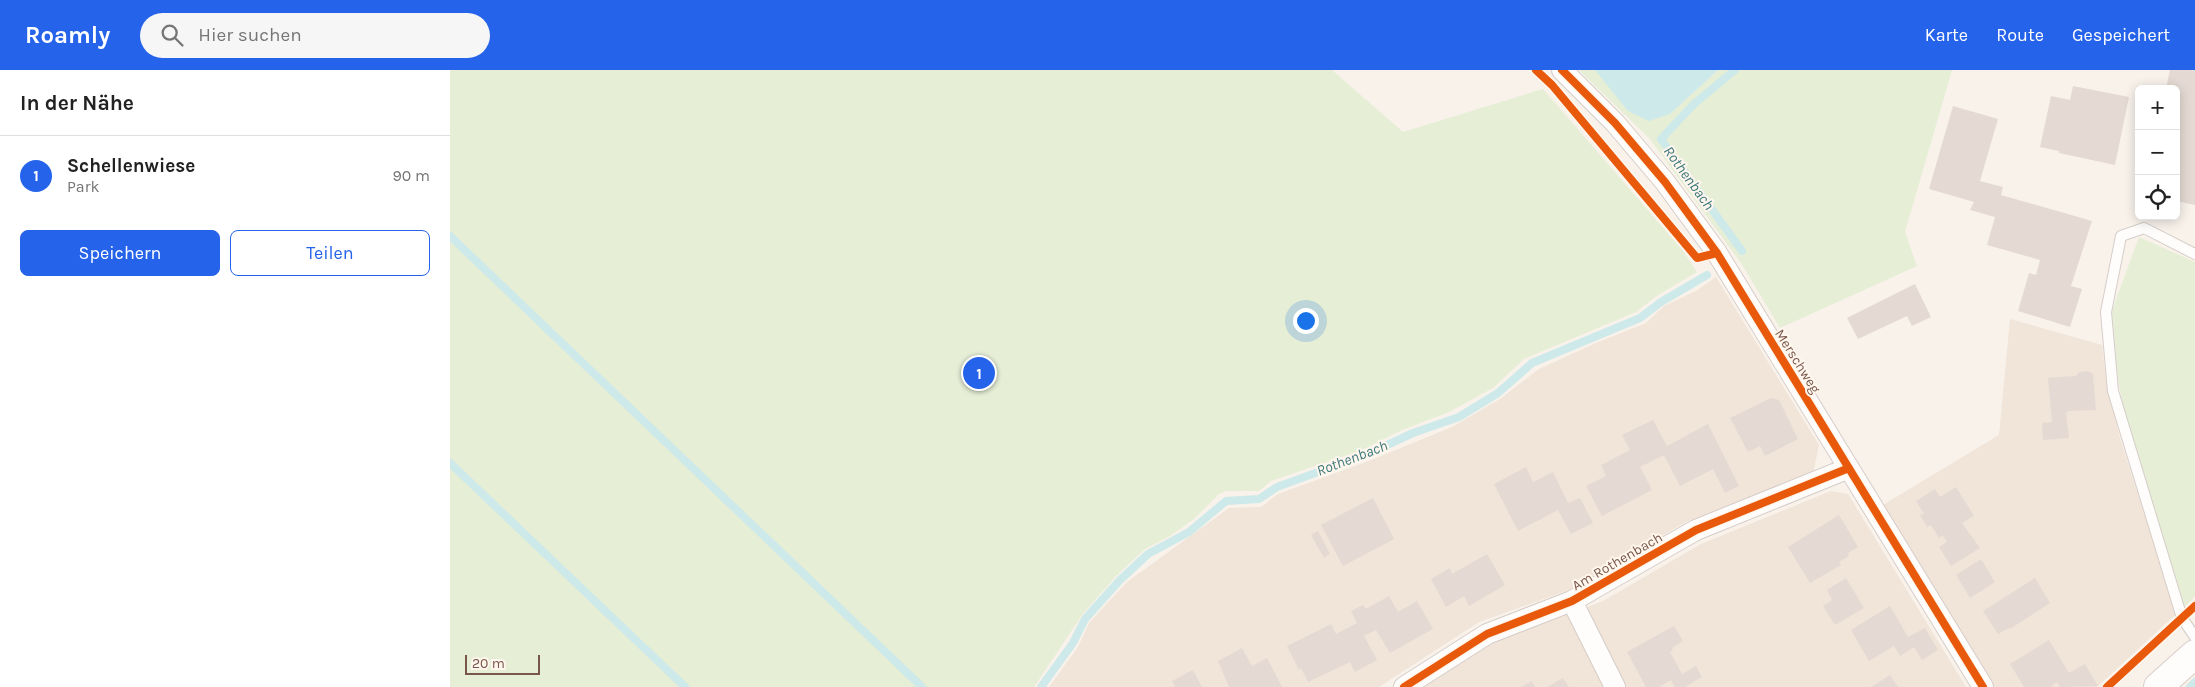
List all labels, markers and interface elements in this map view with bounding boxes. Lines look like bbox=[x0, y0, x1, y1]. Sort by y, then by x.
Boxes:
search box bbox=[140, 13, 490, 58]
text: Roamly bbox=[25, 21, 110, 49]
icon: search bbox=[158, 21, 186, 49]
text: Hier suchen bbox=[198, 24, 302, 46]
text: Karte bbox=[1925, 24, 1968, 46]
text: Route bbox=[1996, 24, 2044, 46]
text: Gespeichert bbox=[2072, 24, 2170, 46]
map controls bbox=[2135, 85, 2180, 220]
button: + bbox=[2135, 85, 2180, 130]
text: In der Nähe bbox=[20, 91, 134, 115]
button: − bbox=[2135, 130, 2180, 175]
water label: Rothenbach bbox=[1660, 143, 1718, 213]
text: Schellenwiese bbox=[67, 155, 195, 177]
text: 1 bbox=[33, 166, 39, 185]
text: 90 m bbox=[392, 166, 430, 185]
button: locate bbox=[2135, 175, 2180, 220]
text: Park bbox=[67, 177, 99, 196]
button: Speichern bbox=[20, 230, 220, 276]
button: Teilen bbox=[230, 230, 430, 276]
your location bbox=[1293, 308, 1319, 334]
street label: Merschweg bbox=[1771, 326, 1824, 397]
pin: 1 bbox=[963, 354, 995, 392]
water label: Rothenbach bbox=[1314, 436, 1390, 480]
street label: Am Rothenbach bbox=[1569, 529, 1666, 594]
scale bar bbox=[465, 652, 540, 675]
text: 20 m bbox=[472, 655, 505, 672]

